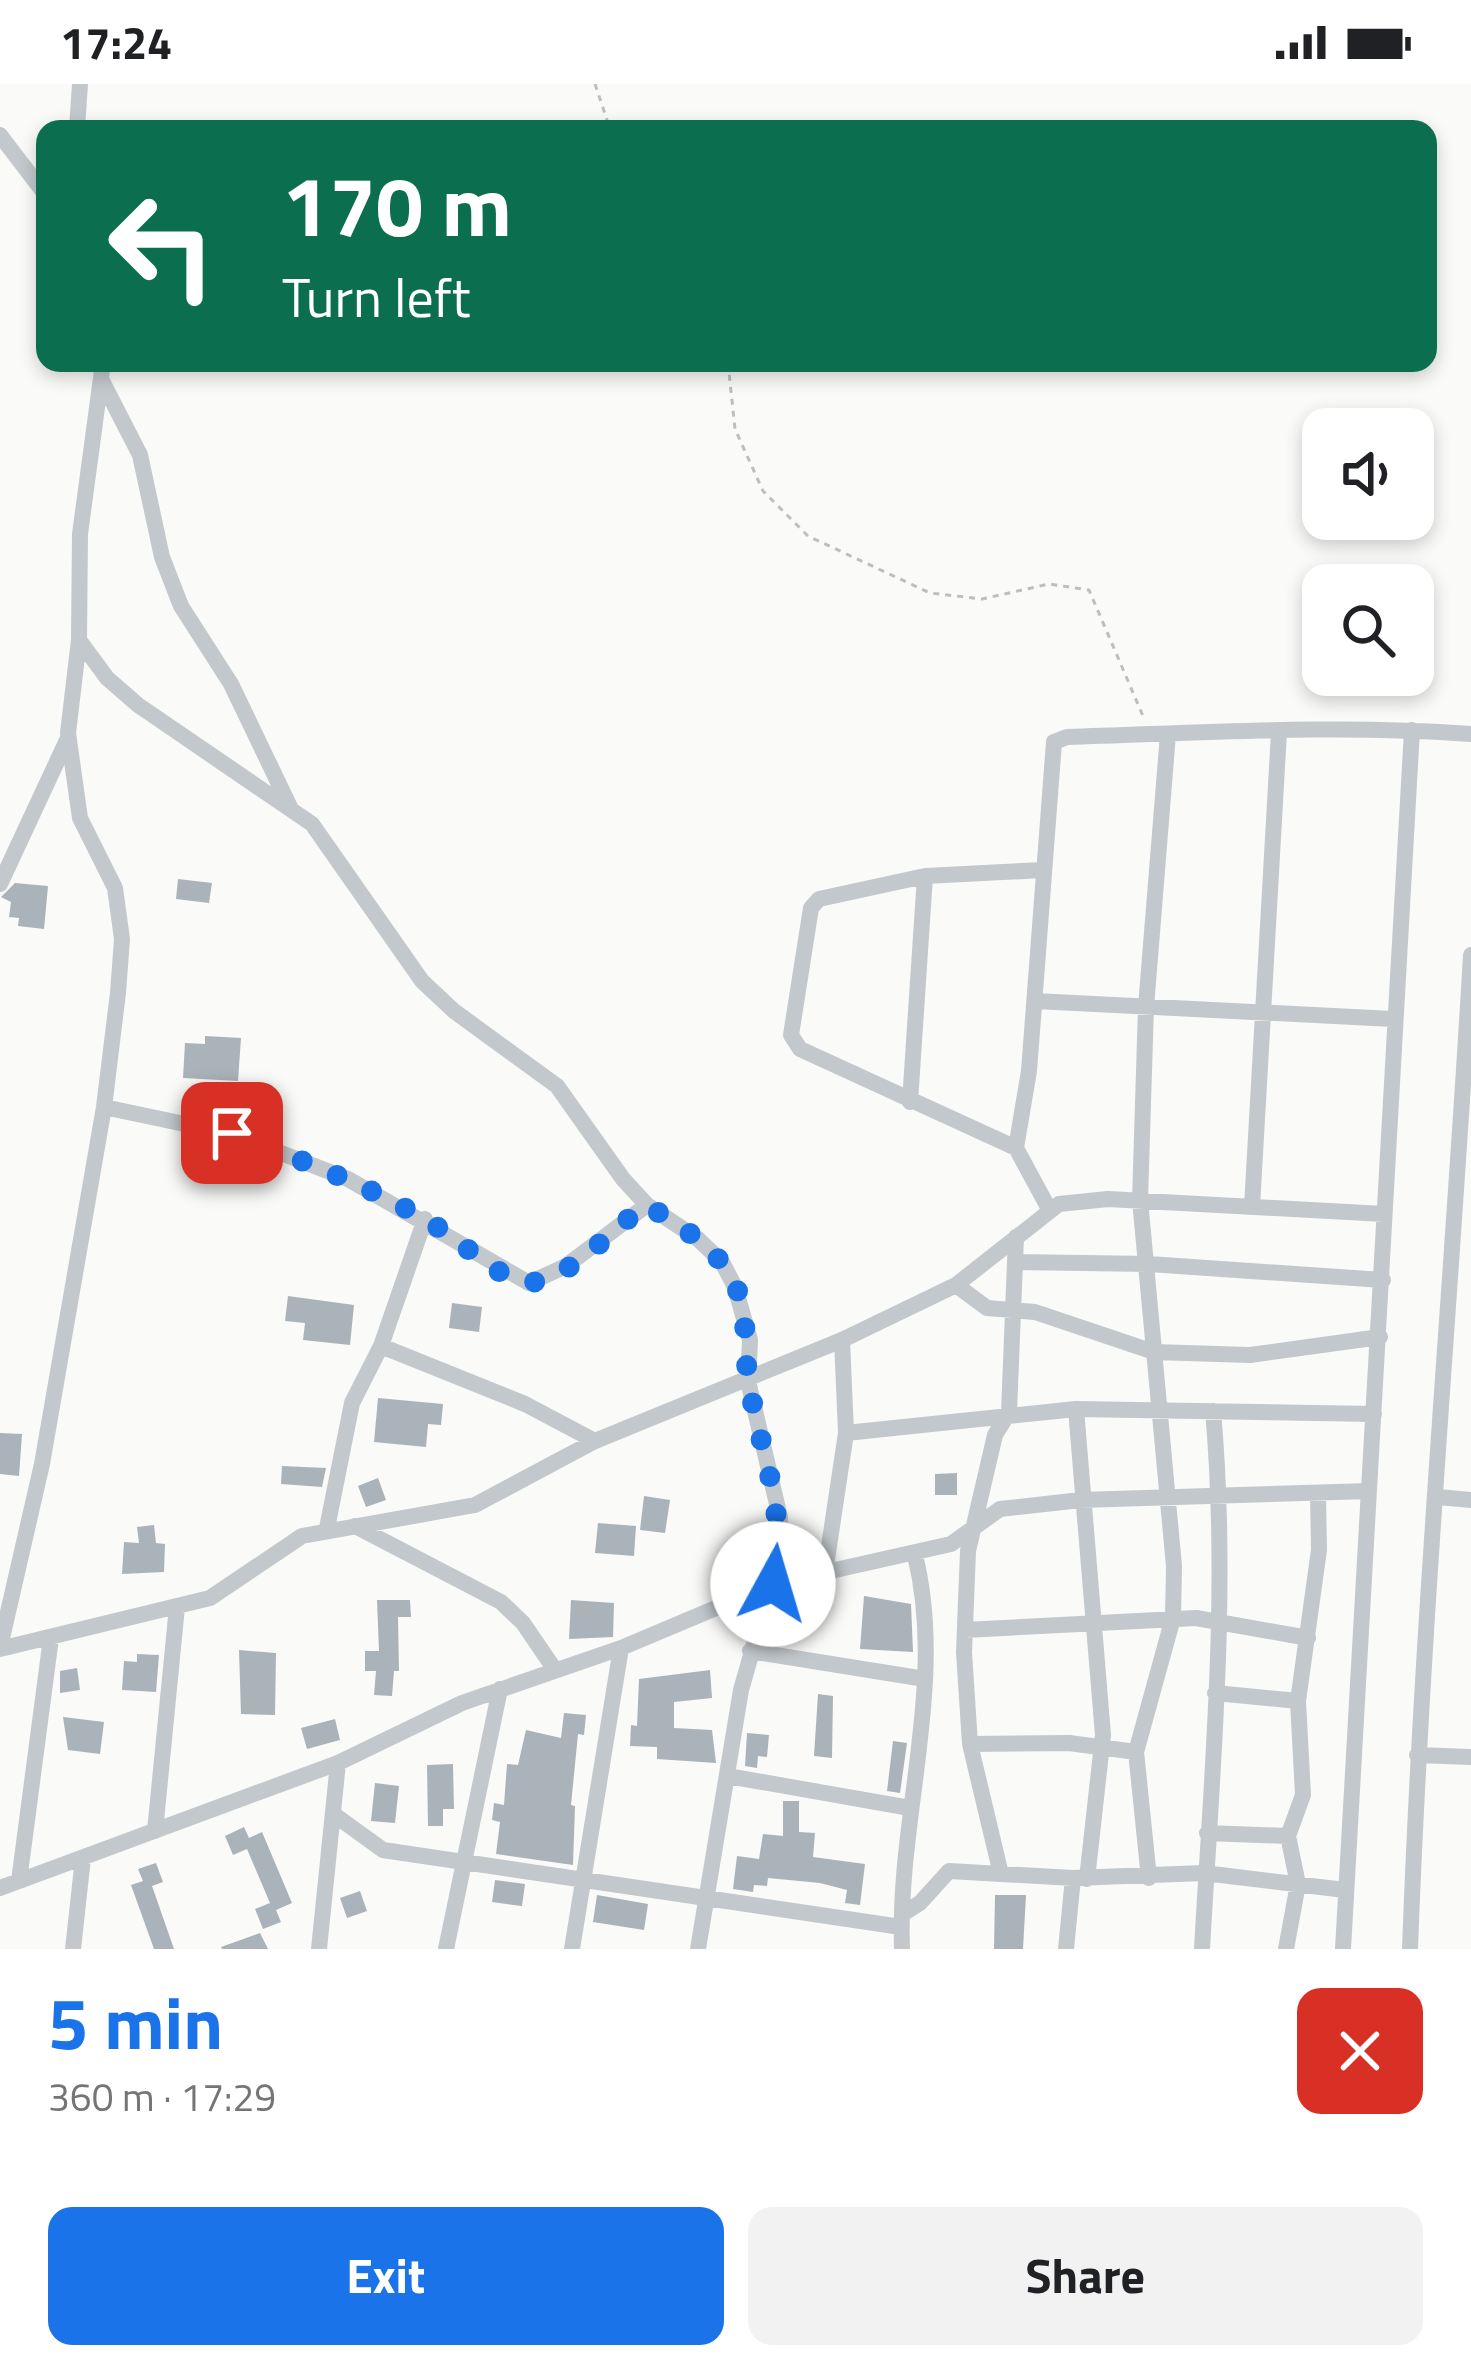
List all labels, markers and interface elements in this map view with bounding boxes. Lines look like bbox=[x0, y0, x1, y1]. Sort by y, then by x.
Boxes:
text: 17:24 bbox=[60, 8, 172, 76]
text: 170 m bbox=[282, 141, 512, 269]
icon: left bbox=[84, 168, 240, 324]
text: Turn left bbox=[282, 256, 471, 338]
map controls bbox=[1302, 408, 1434, 696]
button: sound bbox=[1302, 408, 1434, 540]
button: search bbox=[1302, 564, 1434, 696]
pin bbox=[181, 1082, 283, 1184]
icon: arrive bbox=[199, 1100, 265, 1166]
position arrow bbox=[710, 1521, 836, 1647]
text: 5 min bbox=[48, 1967, 223, 2077]
button: close bbox=[1297, 1988, 1423, 2114]
text: 360 m · 17:29 bbox=[48, 2067, 276, 2126]
button: Exit bbox=[48, 2207, 724, 2345]
button: Share bbox=[748, 2207, 1423, 2345]

